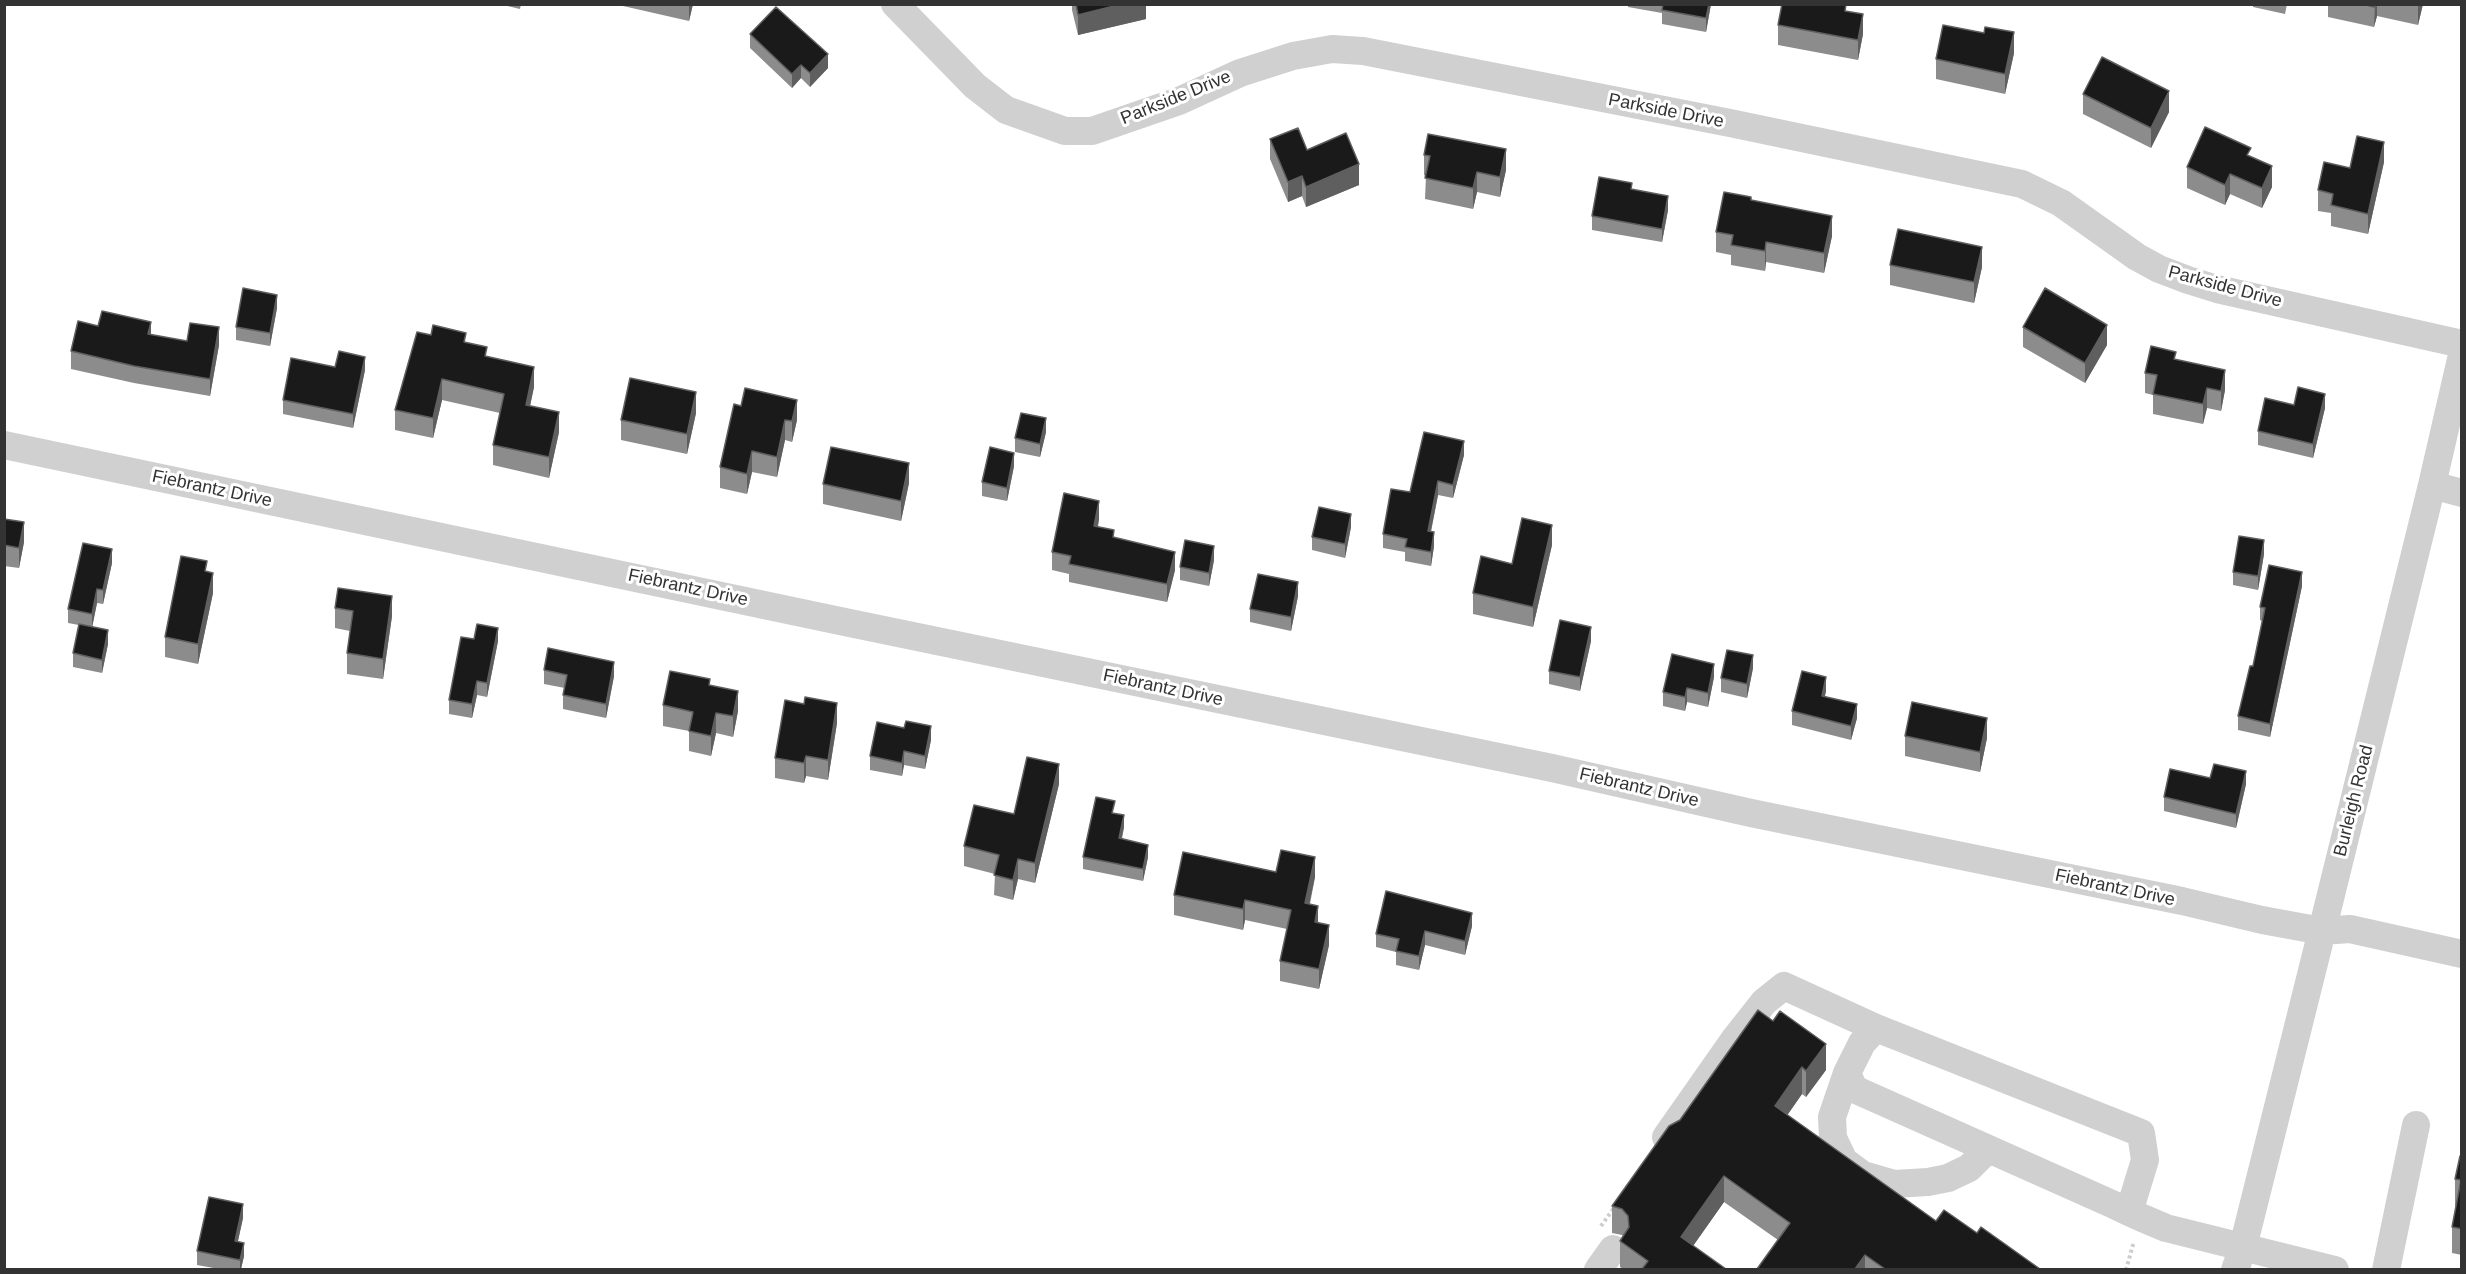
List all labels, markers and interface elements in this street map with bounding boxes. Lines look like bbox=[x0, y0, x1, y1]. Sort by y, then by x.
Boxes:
street label: Parkside Drive bbox=[1118, 66, 1234, 130]
street label: Parkside Drive bbox=[1606, 89, 1726, 133]
street label: Parkside Drive bbox=[2166, 261, 2284, 313]
street label: Fiebrantz Drive bbox=[150, 466, 274, 512]
street label: Fiebrantz Drive bbox=[626, 565, 750, 611]
street label: Fiebrantz Drive bbox=[1101, 665, 1225, 711]
street label: Burleigh Road bbox=[2330, 743, 2378, 859]
street label: Fiebrantz Drive bbox=[1577, 764, 1701, 812]
street label: Fiebrantz Drive bbox=[2053, 865, 2177, 911]

